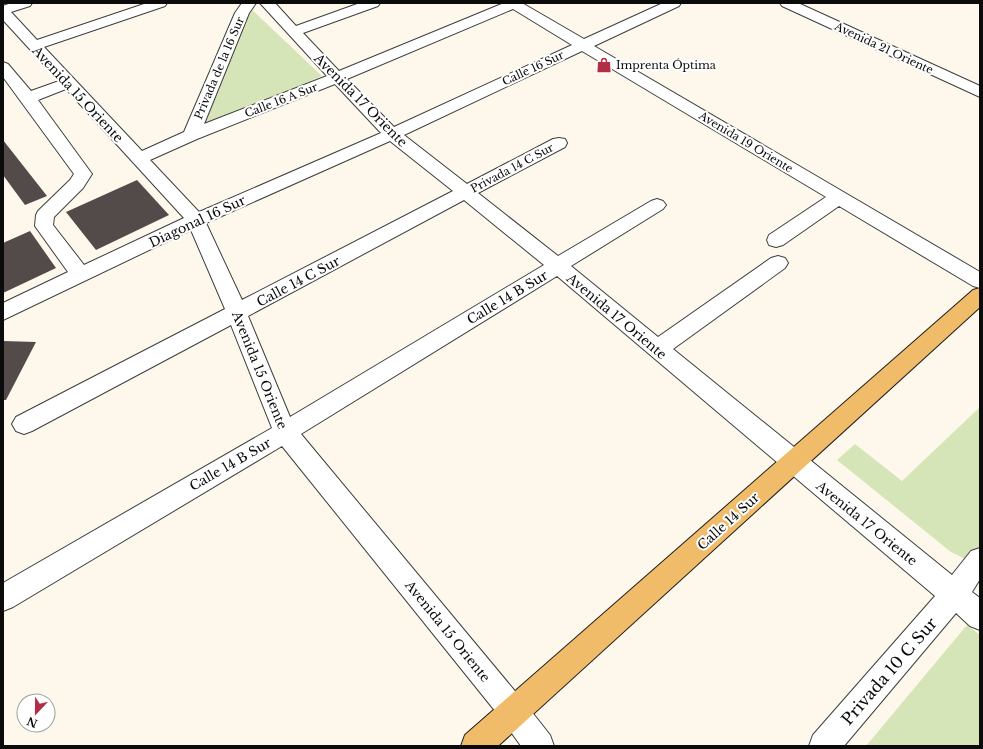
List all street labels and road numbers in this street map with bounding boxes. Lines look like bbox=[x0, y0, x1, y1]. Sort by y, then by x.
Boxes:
street label: Privada de la 16 Sur bbox=[191, 14, 247, 121]
street label: Avenida 21 Oriente bbox=[832, 19, 935, 77]
street label: Avenida 15 Oriente bbox=[28, 42, 127, 146]
street label: Calle 16 Sur bbox=[500, 47, 567, 88]
street label: Avenida 17 Oriente bbox=[310, 49, 411, 151]
street label: Calle 16 A Sur bbox=[242, 79, 320, 120]
street label: Avenida 19 Oriente bbox=[696, 108, 796, 176]
street label: Privada 14 C Sur bbox=[468, 140, 557, 196]
street label: Diagonal 16 Sur bbox=[146, 191, 249, 251]
street label: Calle 14 C Sur bbox=[254, 252, 343, 311]
street label: Calle 14 B Sur bbox=[464, 266, 551, 328]
street label: Avenida 17 Oriente bbox=[563, 269, 670, 363]
street label: Avenida 15 Oriente bbox=[228, 308, 291, 432]
street label: Calle 14 B Sur bbox=[186, 434, 275, 495]
street label: Avenida 17 Oriente bbox=[812, 477, 921, 569]
street label: Calle 14 Sur bbox=[694, 489, 763, 554]
street label: Avenida 15 Oriente bbox=[401, 576, 494, 686]
street label: Privada 10 C Sur bbox=[837, 613, 941, 729]

